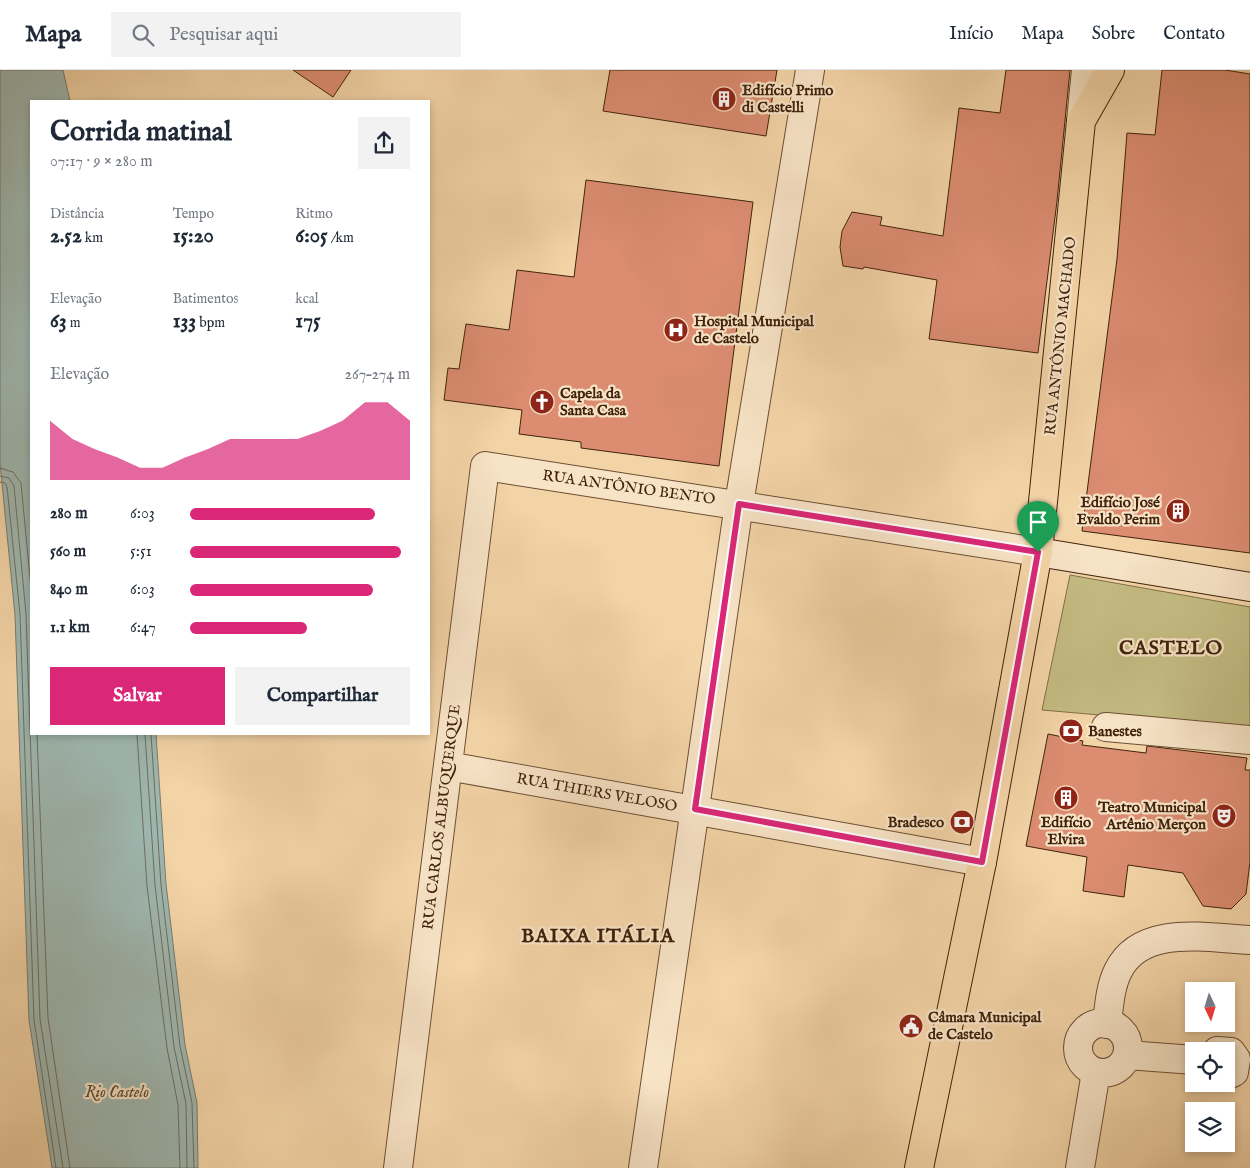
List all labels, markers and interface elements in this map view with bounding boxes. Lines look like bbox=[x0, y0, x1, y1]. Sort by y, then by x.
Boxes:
search box bbox=[111, 12, 461, 57]
text: Mapa bbox=[25, 19, 81, 50]
icon: search bbox=[129, 21, 157, 49]
text: Pesquisar aqui bbox=[169, 23, 278, 47]
text: Início bbox=[949, 23, 994, 46]
text: Mapa bbox=[1022, 23, 1064, 46]
text: Sobre bbox=[1092, 23, 1135, 46]
text: Contato bbox=[1163, 23, 1225, 46]
place label: Edifício Primo di Castelli bbox=[742, 81, 833, 117]
building icon: Edifício Primo di Castelli bbox=[711, 86, 737, 112]
text: Corrida matinal bbox=[50, 115, 232, 150]
button: share bbox=[358, 117, 410, 169]
text: 07:17 · 9 × 280 m bbox=[50, 152, 153, 172]
text: Distância bbox=[50, 205, 104, 223]
text: Tempo bbox=[173, 205, 214, 223]
text: Ritmo bbox=[295, 205, 333, 223]
text: 2.52 bbox=[50, 223, 82, 250]
text: 15:20 bbox=[173, 223, 214, 250]
text: 6:05 bbox=[295, 223, 328, 250]
text: km bbox=[82, 229, 103, 247]
text: /km bbox=[328, 229, 354, 247]
street label: RUA ANTÔNIO MACHADO bbox=[1041, 236, 1080, 436]
text: Elevação bbox=[50, 290, 102, 308]
text: Batimentos bbox=[173, 290, 238, 308]
text: kcal bbox=[295, 290, 319, 308]
text: 63 bbox=[50, 308, 67, 335]
text: 133 bbox=[173, 308, 196, 335]
text: 175 bbox=[295, 308, 321, 335]
place label: Hospital Municipal de Castelo bbox=[694, 312, 815, 348]
text: m bbox=[67, 314, 81, 332]
text: bpm bbox=[196, 314, 225, 332]
hospital icon: Hospital Municipal de Castelo bbox=[663, 317, 689, 343]
text: Elevação bbox=[50, 365, 109, 385]
text: 267–274 m bbox=[344, 365, 410, 385]
place label: Capela da Santa Casa bbox=[560, 384, 627, 420]
church icon: Capela da Santa Casa bbox=[529, 389, 555, 415]
street label: RUA ANTÔNIO BENTO bbox=[541, 466, 716, 509]
place label: Edifício José Evaldo Perim bbox=[1077, 493, 1160, 529]
building icon: Edifício José Evaldo Perim bbox=[1165, 498, 1191, 524]
pin bbox=[1017, 501, 1059, 552]
text: 280 m bbox=[50, 504, 88, 524]
text: 6:03 bbox=[130, 504, 155, 524]
icon: arrive bbox=[1024, 508, 1052, 536]
text: 560 m bbox=[50, 542, 86, 562]
text: 5:51 bbox=[130, 542, 152, 562]
text: 840 m bbox=[50, 580, 88, 600]
text: 6:03 bbox=[130, 580, 155, 600]
text: 1.1 km bbox=[50, 618, 90, 638]
text: 6:47 bbox=[130, 618, 156, 638]
district label: CASTELO bbox=[1119, 636, 1223, 661]
button: Salvar bbox=[50, 667, 225, 725]
button: Compartilhar bbox=[235, 667, 410, 725]
street label: RUA CARLOS ALBUQUERQUE bbox=[418, 703, 465, 931]
bank icon: Banestes bbox=[1058, 718, 1084, 744]
place label: Banestes bbox=[1088, 722, 1143, 741]
street label: RUA THIERS VELOSO bbox=[515, 769, 679, 816]
building icon: Edifício Elvira bbox=[1053, 785, 1079, 811]
place label: Teatro Municipal Artênio Merçon bbox=[1097, 798, 1207, 834]
theatre icon: Teatro Municipal Artênio Merçon bbox=[1211, 803, 1237, 829]
bank icon: Bradesco bbox=[949, 809, 975, 835]
place label: Bradesco bbox=[887, 813, 944, 832]
place label: Edifício Elvira bbox=[1041, 813, 1091, 849]
district label: BAIXA ITÁLIA bbox=[521, 924, 675, 949]
north arrow bbox=[1185, 982, 1235, 1032]
map controls bbox=[1185, 982, 1235, 1152]
place label: Câmara Municipal de Castelo bbox=[928, 1008, 1042, 1044]
public building icon: Câmara Municipal de Castelo bbox=[898, 1013, 924, 1039]
button: locate bbox=[1185, 1042, 1235, 1092]
water label: Rio Castelo bbox=[85, 1083, 149, 1103]
button: layers bbox=[1185, 1102, 1235, 1152]

